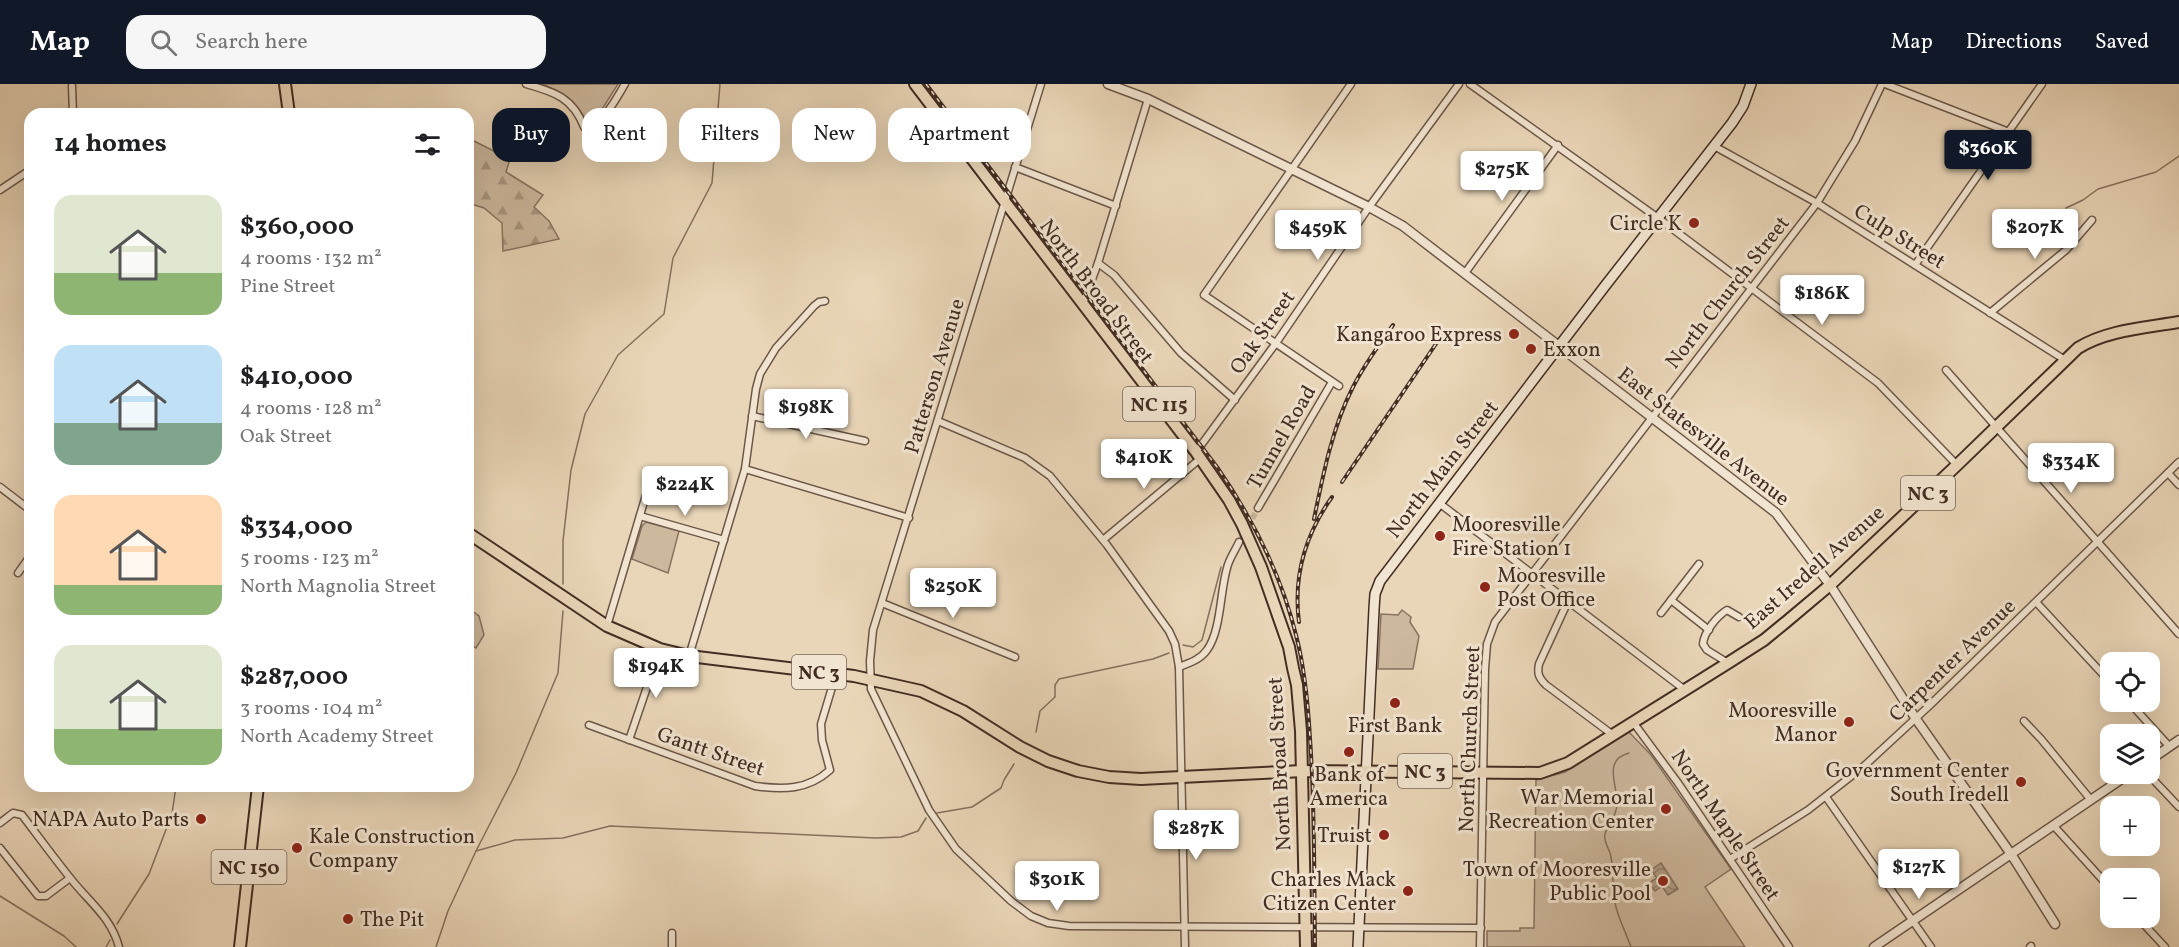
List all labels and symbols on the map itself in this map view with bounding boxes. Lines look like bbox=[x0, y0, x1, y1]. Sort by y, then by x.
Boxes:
pin: $360K bbox=[1946, 130, 2030, 181]
pin: $275K bbox=[1460, 151, 1544, 202]
street label: Culp Street bbox=[1848, 198, 1951, 277]
pin: $207K bbox=[1993, 209, 2077, 260]
pin: $459K bbox=[1276, 210, 1360, 261]
place label: Circle K bbox=[1610, 210, 1682, 239]
street label: North Church Street bbox=[1659, 210, 1797, 376]
street label: North Broad Street bbox=[1032, 214, 1160, 370]
marker: Circle K bbox=[1687, 216, 1701, 230]
pin: $186K bbox=[1780, 275, 1864, 326]
street label: Oak Street bbox=[1224, 285, 1303, 381]
street label: Patterson Avenue bbox=[898, 295, 973, 458]
place label: Kangaroo Express bbox=[1336, 321, 1502, 350]
marker: Kangaroo Express bbox=[1507, 327, 1521, 341]
place label: Exxon bbox=[1543, 336, 1601, 365]
marker: Exxon bbox=[1524, 342, 1538, 356]
street label: East Statesville Avenue bbox=[1611, 361, 1795, 514]
street label: Tunnel Road bbox=[1241, 380, 1324, 495]
road number: NC 115 bbox=[1123, 387, 1195, 421]
pin: $198K bbox=[764, 389, 848, 440]
street label: North Main Street bbox=[1380, 395, 1506, 545]
pin: $410K bbox=[1102, 439, 1186, 490]
pin: $334K bbox=[2029, 443, 2113, 494]
pin: $224K bbox=[643, 466, 727, 517]
road number: NC 3 bbox=[1901, 476, 1955, 510]
street label: East Iredell Avenue bbox=[1739, 499, 1891, 637]
place label: Mooresville Fire Station 1 bbox=[1452, 511, 1571, 564]
marker: Mooresville Fire Station 1 bbox=[1433, 529, 1447, 543]
place label: Mooresville Post Office bbox=[1497, 562, 1606, 615]
pin: $250K bbox=[911, 568, 995, 619]
marker: Mooresville Post Office bbox=[1478, 580, 1492, 594]
street label: Carpenter Avenue bbox=[1883, 593, 2023, 729]
street label: North Church Street bbox=[1453, 645, 1488, 833]
pin: $194K bbox=[614, 648, 698, 699]
road number: NC 3 bbox=[792, 655, 846, 689]
street label: North Broad Street bbox=[1261, 676, 1300, 852]
marker: First Bank bbox=[1388, 696, 1402, 710]
place label: Mooresville Manor bbox=[1728, 697, 1837, 750]
place label: First Bank bbox=[1348, 712, 1443, 741]
marker: Mooresville Manor bbox=[1842, 715, 1856, 729]
street label: Gantt Street bbox=[653, 720, 768, 784]
street label: North Maple Street bbox=[1663, 744, 1786, 907]
marker: Bank of America bbox=[1342, 745, 1356, 759]
road number: NC 3 bbox=[1398, 754, 1452, 788]
place label: Government Center South Iredell bbox=[1826, 757, 2009, 810]
place label: Bank of America bbox=[1310, 761, 1388, 814]
marker: Government Center South Iredell bbox=[2014, 775, 2028, 789]
place label: War Memorial Recreation Center bbox=[1488, 784, 1654, 837]
marker: War Memorial Recreation Center bbox=[1659, 802, 1673, 816]
place label: NAPA Auto Parts bbox=[32, 806, 189, 835]
pin: $287K bbox=[1154, 810, 1238, 861]
marker: NAPA Auto Parts bbox=[194, 812, 208, 826]
place label: Truist bbox=[1317, 822, 1372, 851]
place label: Kale Construction Company bbox=[309, 823, 475, 876]
marker: Truist bbox=[1377, 828, 1391, 842]
marker: Kale Construction Company bbox=[290, 841, 304, 855]
pin: $127K bbox=[1877, 849, 1961, 900]
road number: NC 150 bbox=[212, 850, 286, 884]
place label: Town of Mooresville Public Pool bbox=[1463, 856, 1651, 909]
pin: $301K bbox=[1015, 861, 1099, 912]
place label: Charles Mack Citizen Center bbox=[1263, 866, 1397, 919]
marker: Town of Mooresville Public Pool bbox=[1656, 874, 1670, 888]
marker: Charles Mack Citizen Center bbox=[1401, 884, 1415, 898]
place label: The Pit bbox=[360, 906, 424, 935]
marker: The Pit bbox=[341, 912, 355, 926]

